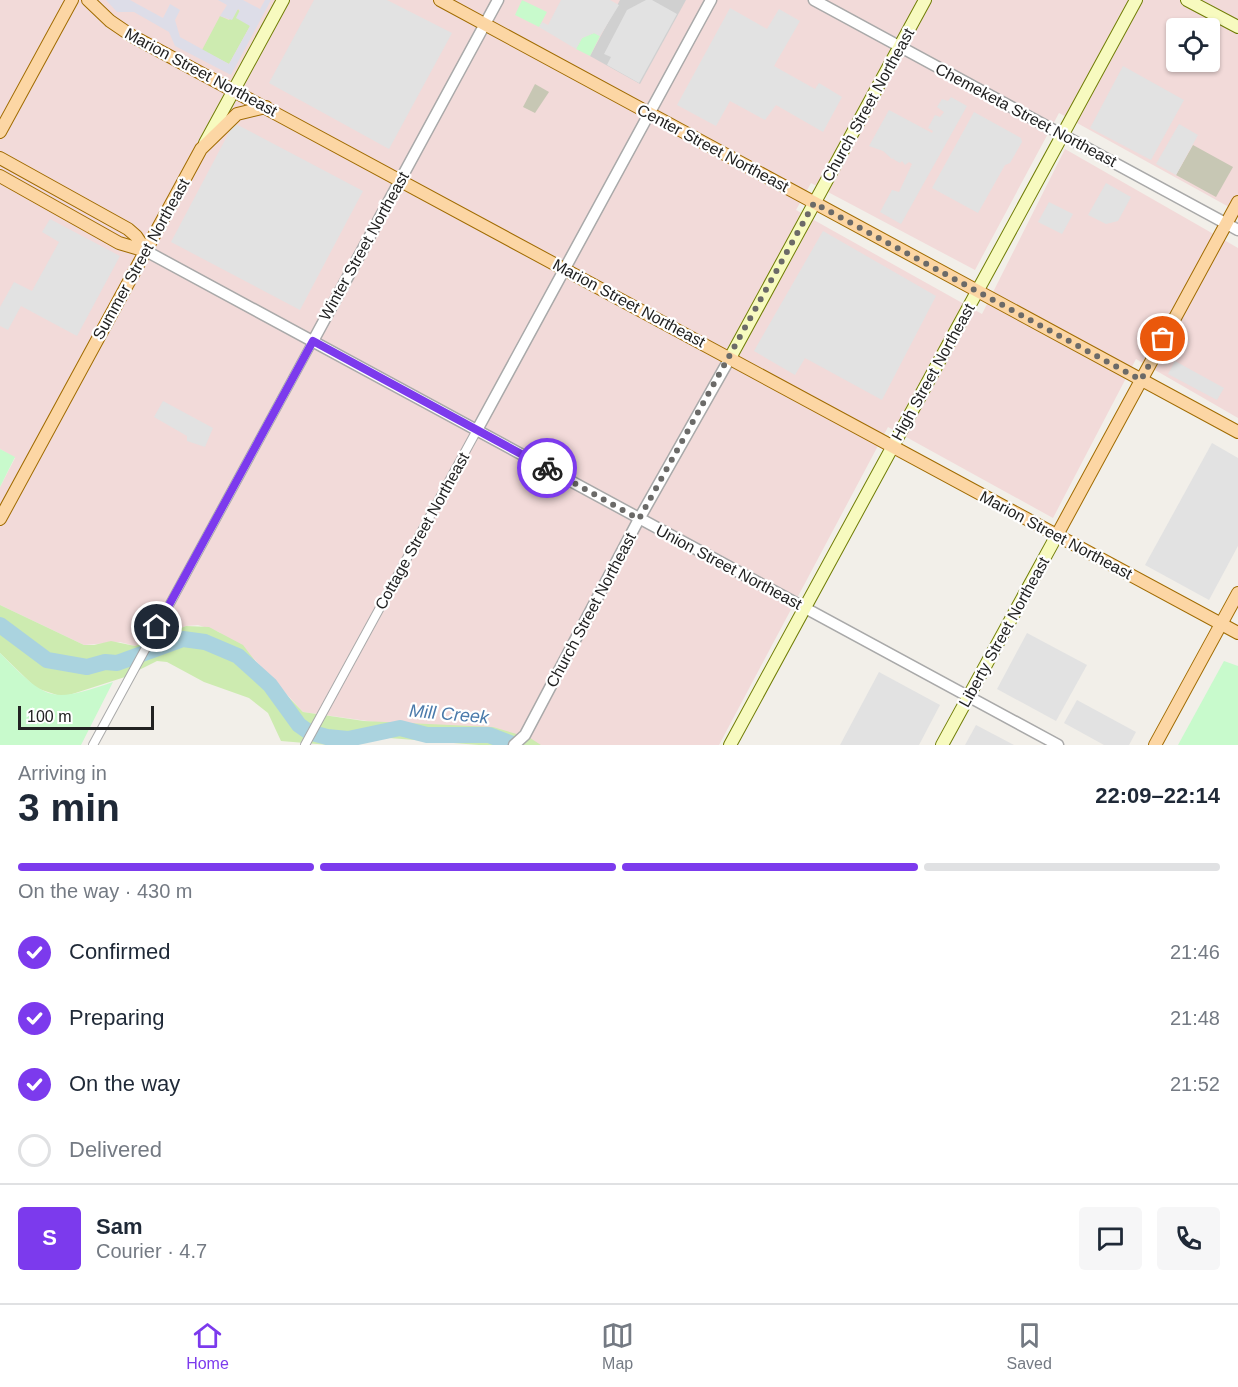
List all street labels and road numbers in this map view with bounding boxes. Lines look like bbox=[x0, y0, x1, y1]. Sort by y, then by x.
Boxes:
street label: Marion Street Northeast bbox=[122, 25, 280, 120]
street label: Church Street Northeast bbox=[819, 25, 918, 185]
street label: Chemeketa Street Northeast bbox=[932, 60, 1120, 170]
street label: Center Street Northeast bbox=[634, 101, 792, 195]
street label: Winter Street Northeast bbox=[316, 168, 412, 323]
street label: Summer Street Northeast bbox=[90, 175, 193, 342]
street label: Marion Street Northeast bbox=[550, 256, 708, 351]
street label: High Street Northeast bbox=[888, 300, 978, 443]
street label: Cottage Street Northeast bbox=[372, 449, 473, 613]
street label: Marion Street Northeast bbox=[977, 488, 1135, 583]
street label: Union Street Northeast bbox=[653, 521, 805, 613]
street label: Church Street Northeast bbox=[543, 529, 639, 690]
street label: Liberty Street Northeast bbox=[956, 554, 1053, 710]

